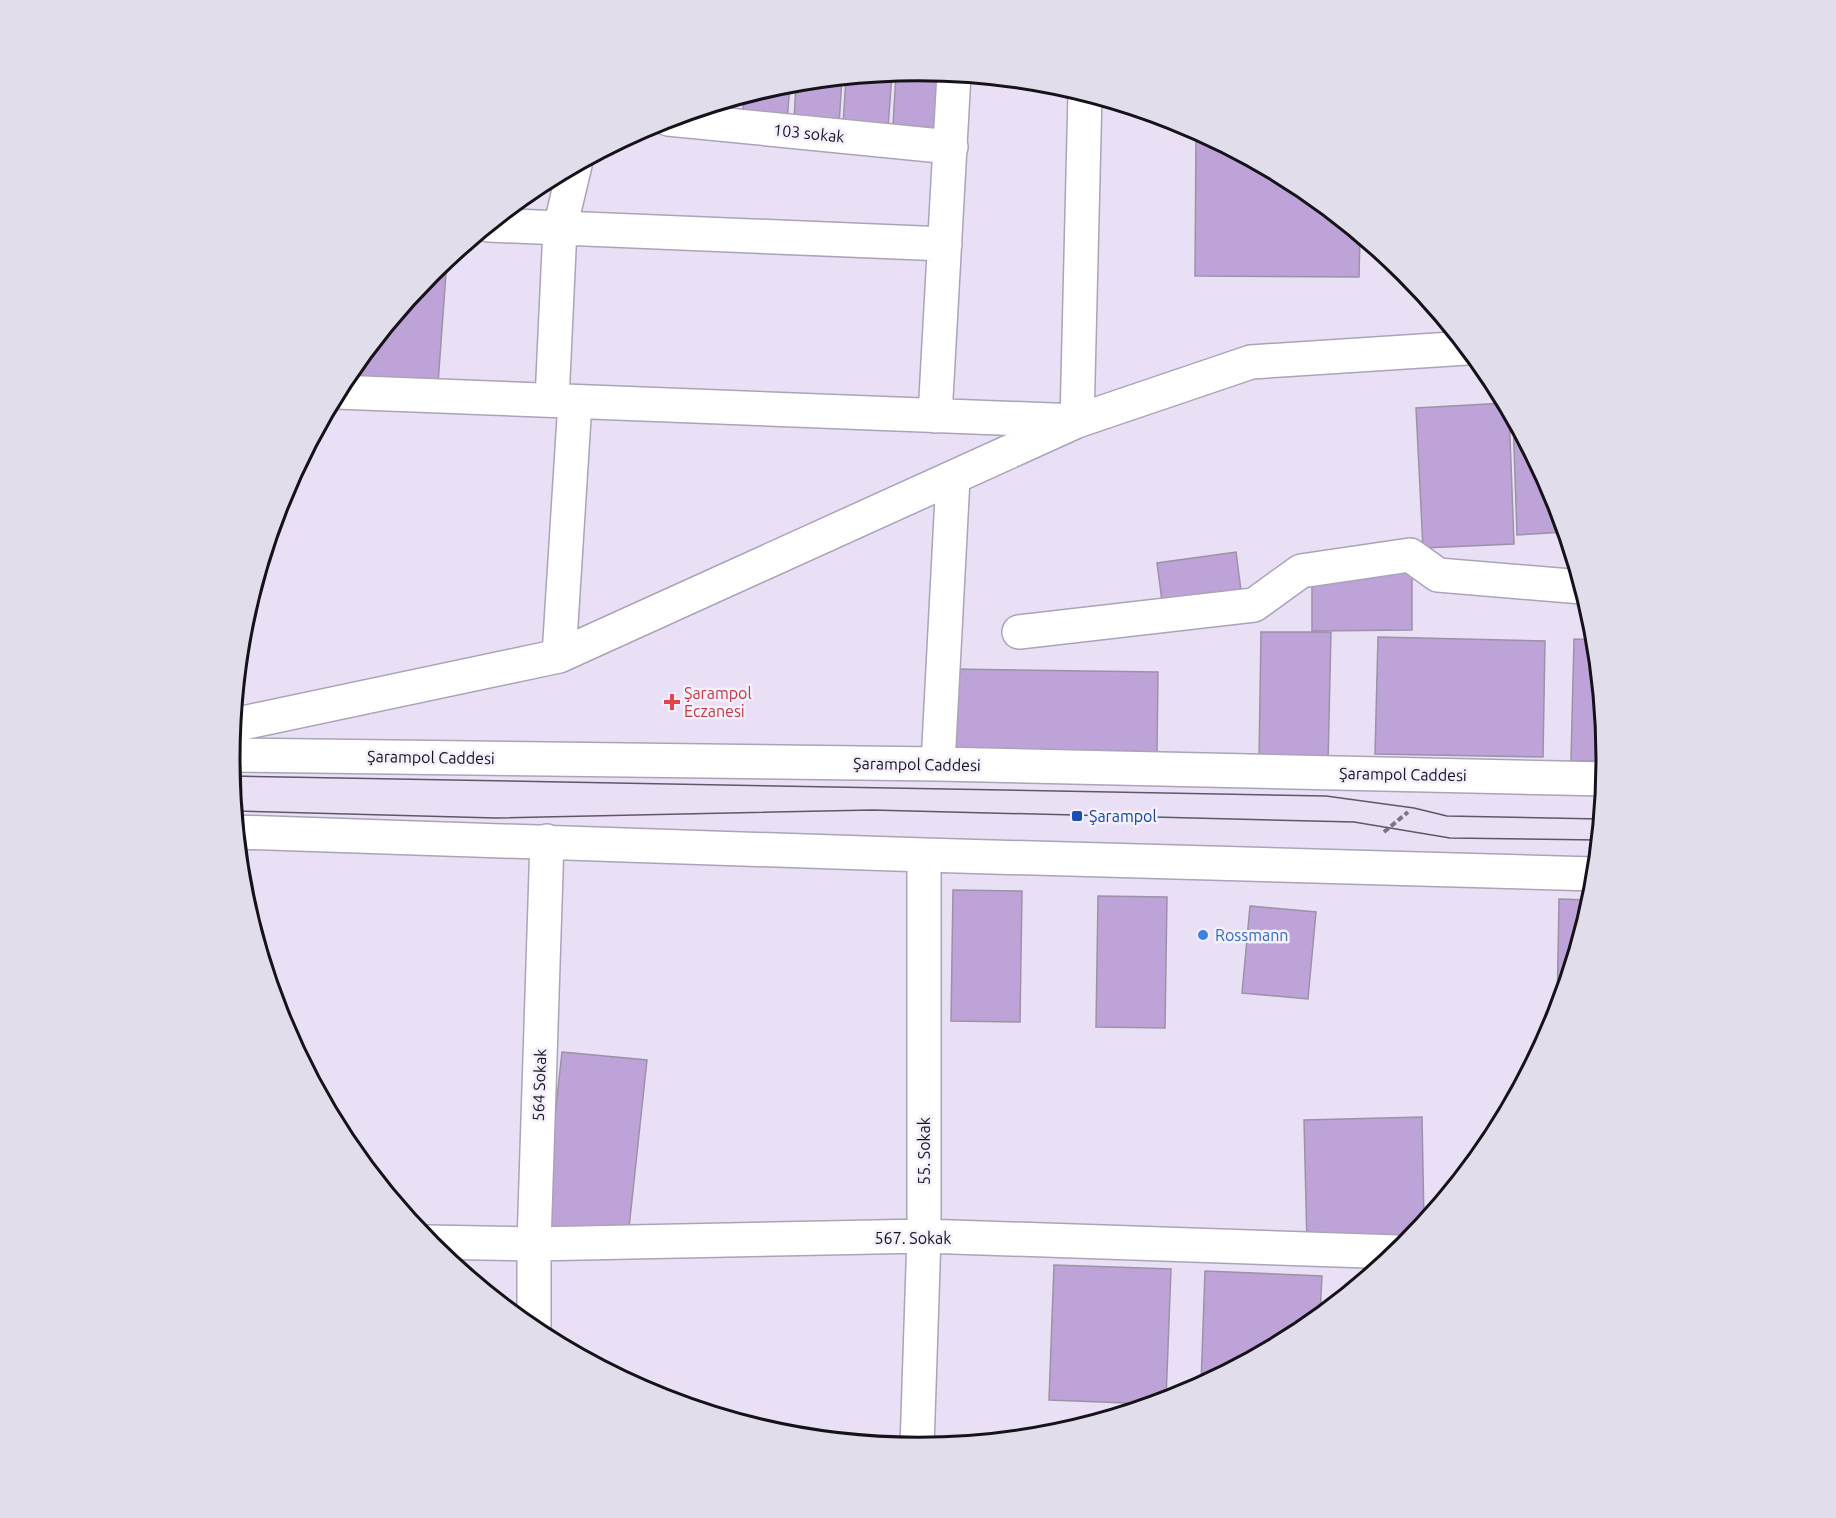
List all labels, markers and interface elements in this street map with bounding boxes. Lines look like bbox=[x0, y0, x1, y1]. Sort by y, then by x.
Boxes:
street label: 103 sokak bbox=[773, 120, 845, 146]
place label: Şarampol Eczanesi bbox=[684, 684, 752, 720]
marker: Şarampol Eczanesi bbox=[665, 695, 679, 709]
street label: Şarampol Caddesi bbox=[367, 747, 495, 767]
street label: Şarampol Caddesi bbox=[853, 754, 981, 774]
street label: Şarampol Caddesi bbox=[1339, 764, 1467, 784]
place label: Şarampol bbox=[1089, 807, 1157, 825]
marker: Şarampol bbox=[1070, 809, 1084, 823]
place label: Rossmann bbox=[1215, 926, 1289, 944]
marker: Rossmann bbox=[1196, 928, 1210, 942]
street label: 564 Sokak bbox=[529, 1048, 549, 1122]
street label: 55. Sokak bbox=[915, 1117, 933, 1185]
street label: 567. Sokak bbox=[875, 1229, 951, 1247]

